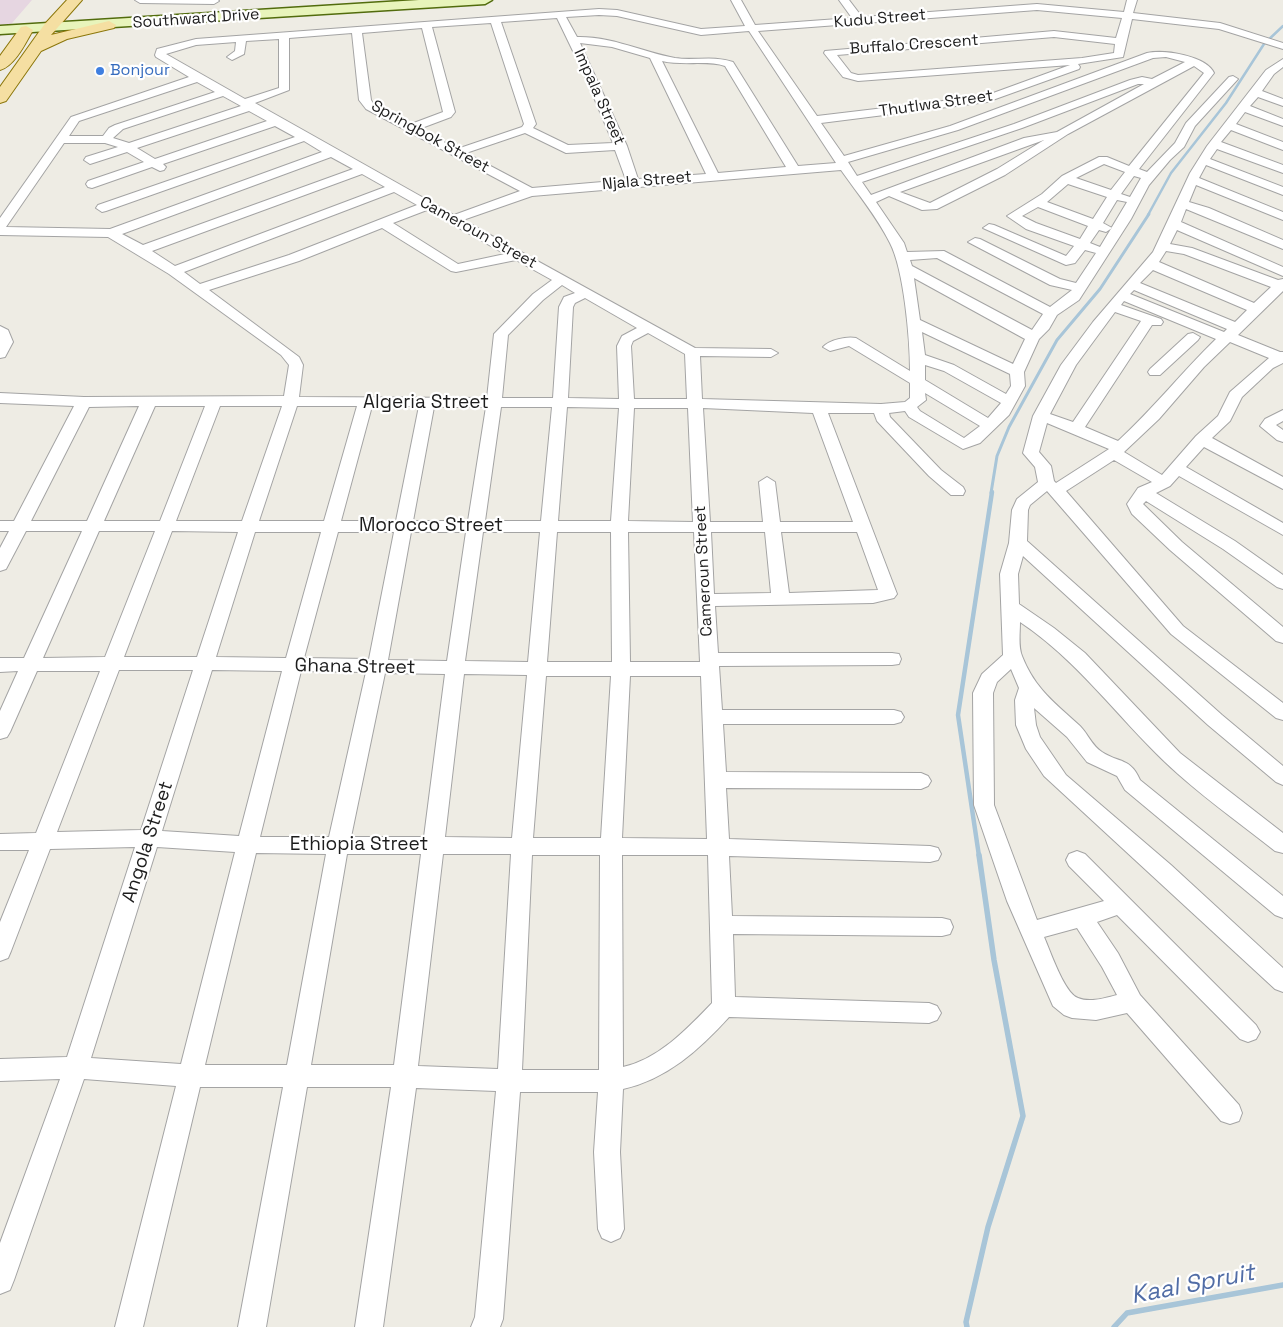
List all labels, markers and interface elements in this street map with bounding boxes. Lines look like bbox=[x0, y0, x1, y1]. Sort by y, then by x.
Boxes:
street label: Southward Drive bbox=[132, 5, 260, 33]
street label: Kudu Street bbox=[833, 5, 927, 33]
street label: Buffalo Crescent bbox=[849, 31, 979, 59]
street label: Impala Street bbox=[569, 46, 629, 148]
place label: Bonjour bbox=[110, 61, 170, 81]
marker: Bonjour bbox=[94, 65, 106, 77]
street label: Thutlwa Street bbox=[878, 86, 994, 122]
street label: Springbok Street bbox=[368, 97, 492, 177]
street label: Njala Street bbox=[601, 168, 693, 194]
street label: Cameroun Street bbox=[416, 193, 540, 273]
street label: Algeria Street bbox=[363, 392, 489, 414]
street label: Cameroun Street bbox=[691, 505, 717, 637]
street label: Morocco Street bbox=[359, 515, 503, 537]
street label: Ghana Street bbox=[294, 655, 416, 679]
street label: Angola Street bbox=[118, 779, 178, 905]
street label: Ethiopia Street bbox=[290, 834, 428, 856]
water label: Kaal Spruit bbox=[1129, 1259, 1257, 1311]

